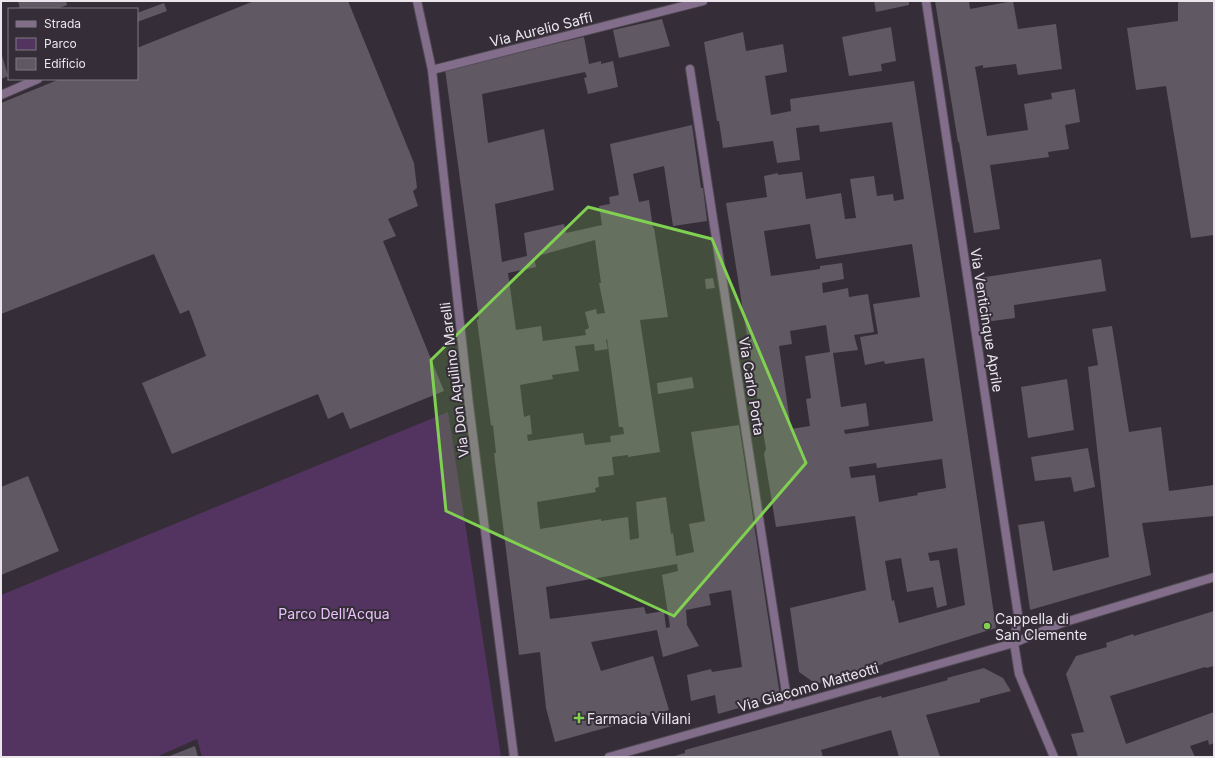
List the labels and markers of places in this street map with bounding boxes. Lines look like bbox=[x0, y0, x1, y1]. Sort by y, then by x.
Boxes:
place label: Cappella di San Clemente bbox=[995, 610, 1087, 643]
marker: Cappella di San Clemente bbox=[982, 621, 992, 631]
place label: Farmacia Villani bbox=[587, 710, 691, 727]
marker: Farmacia Villani bbox=[574, 713, 584, 723]

